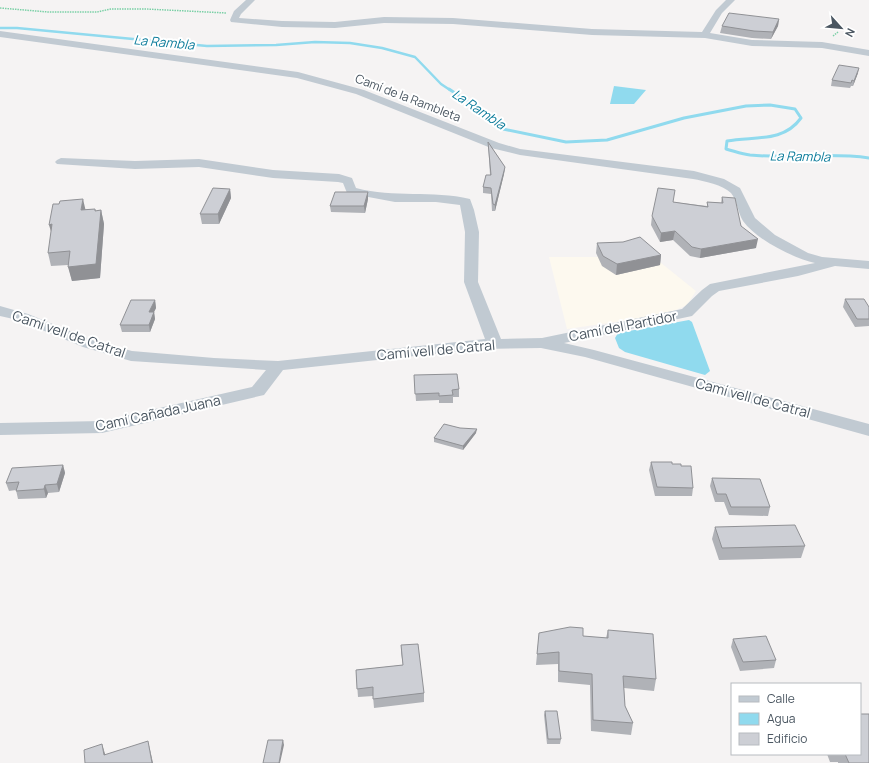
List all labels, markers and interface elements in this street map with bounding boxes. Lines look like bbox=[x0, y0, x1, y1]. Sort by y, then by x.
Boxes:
north arrow bbox=[821, 8, 861, 48]
text: N bbox=[842, 26, 859, 40]
water label: La Rambla bbox=[133, 30, 196, 54]
street label: Camí de la Rambleta bbox=[353, 70, 463, 126]
water label: La Rambla bbox=[449, 85, 510, 134]
water label: La Rambla bbox=[769, 146, 831, 166]
street label: Camí vell de Catral bbox=[10, 305, 128, 362]
street label: Camí del Partidor bbox=[567, 306, 679, 345]
street label: Camí vell de Catral bbox=[376, 335, 496, 364]
street label: Camí vell de Catral bbox=[693, 373, 813, 422]
street label: Camí Cañada Juana bbox=[94, 390, 222, 435]
legend bbox=[731, 683, 861, 755]
text: Calle bbox=[767, 690, 795, 707]
text: Agua bbox=[767, 710, 796, 727]
text: Edificio bbox=[767, 730, 807, 747]

